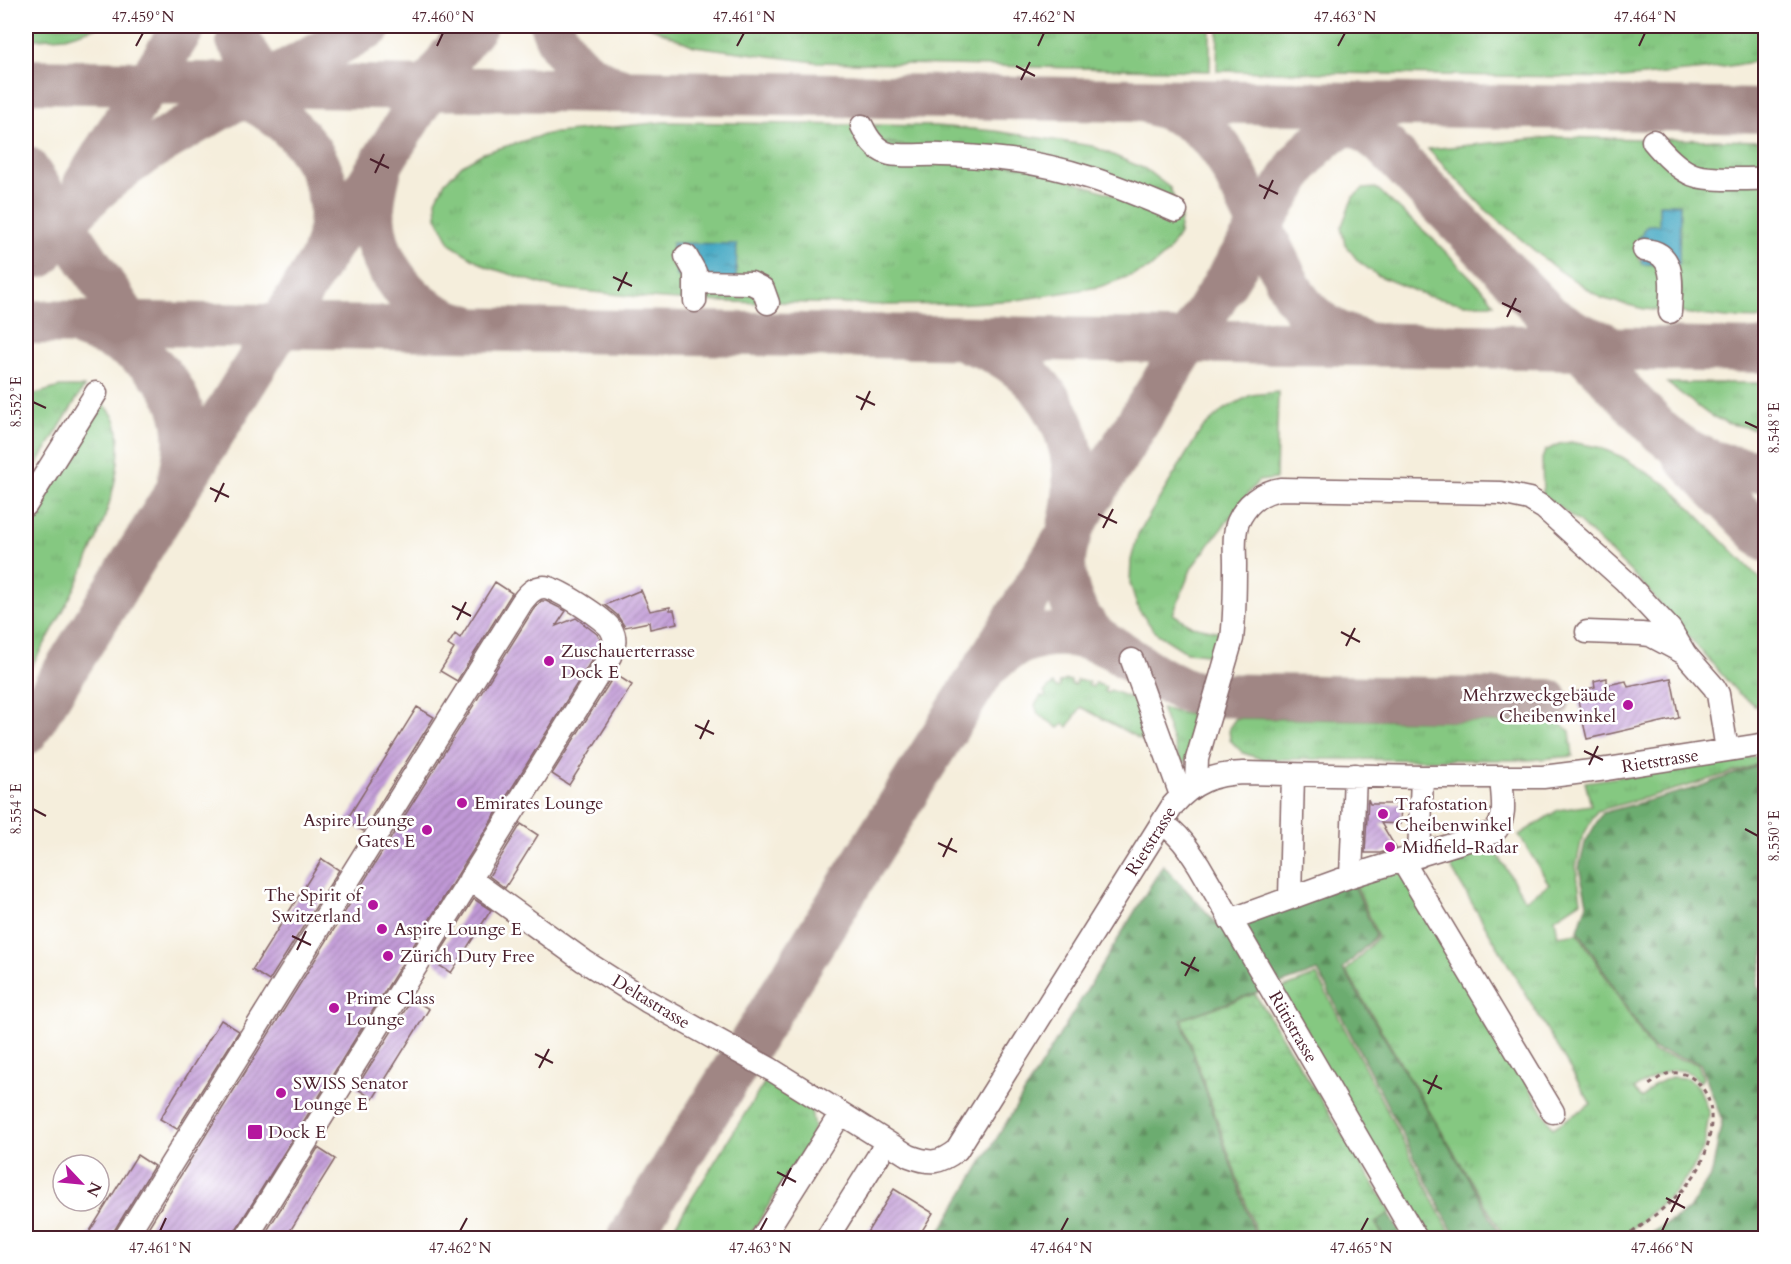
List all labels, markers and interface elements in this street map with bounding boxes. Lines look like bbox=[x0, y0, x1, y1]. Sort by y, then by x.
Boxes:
text: 47.459°N bbox=[112, 7, 175, 27]
text: 47.460°N bbox=[412, 7, 475, 27]
text: 47.461°N bbox=[713, 7, 776, 27]
text: 47.462°N bbox=[1013, 7, 1076, 27]
text: 47.463°N bbox=[1314, 7, 1377, 27]
text: 47.464°N bbox=[1614, 7, 1677, 27]
text: 8.552°E bbox=[6, 376, 26, 428]
text: 8.548°E bbox=[1764, 402, 1784, 454]
place label: Zuschauerterrasse Dock E bbox=[561, 639, 695, 685]
marker: Zuschauerterrasse Dock E bbox=[542, 654, 556, 668]
place label: Mehrzweckgebäude Cheibenwinkel bbox=[1462, 683, 1616, 729]
marker: Mehrzweckgebäude Cheibenwinkel bbox=[1621, 698, 1635, 712]
street label: Rietstrasse bbox=[1620, 743, 1700, 779]
text: 8.554°E bbox=[6, 783, 26, 835]
place label: Emirates Lounge bbox=[474, 791, 603, 816]
place label: Trafostation Cheibenwinkel bbox=[1395, 792, 1512, 838]
marker: Emirates Lounge bbox=[455, 796, 469, 810]
street label: Rietstrasse bbox=[1120, 801, 1182, 881]
marker: Trafostation Cheibenwinkel bbox=[1376, 807, 1390, 821]
place label: Aspire Lounge Gates E bbox=[303, 808, 415, 854]
text: 8.550°E bbox=[1764, 810, 1784, 862]
marker: Aspire Lounge Gates E bbox=[420, 823, 434, 837]
place label: Midfield-Radar bbox=[1402, 835, 1519, 860]
marker: Midfield-Radar bbox=[1383, 840, 1397, 854]
place label: The Spirit of Switzerland bbox=[264, 883, 365, 929]
marker: The Spirit of Switzerland bbox=[366, 898, 380, 912]
place label: Aspire Lounge E bbox=[394, 917, 522, 942]
marker: Aspire Lounge E bbox=[375, 922, 389, 936]
place label: Zürich Duty Free bbox=[400, 944, 535, 969]
marker: Zürich Duty Free bbox=[381, 949, 395, 963]
street label: Deltastrasse bbox=[607, 969, 695, 1035]
place label: Prime Class Lounge bbox=[346, 986, 435, 1032]
street label: Rütistrasse bbox=[1262, 986, 1324, 1068]
marker: Prime Class Lounge bbox=[327, 1001, 341, 1015]
place label: SWISS Senator Lounge E bbox=[293, 1071, 409, 1117]
marker: SWISS Senator Lounge E bbox=[274, 1086, 288, 1100]
place label: Dock E bbox=[268, 1120, 326, 1145]
marker: Dock E bbox=[246, 1123, 264, 1141]
north arrow bbox=[51, 1153, 111, 1213]
text: N bbox=[81, 1178, 107, 1200]
text: 47.461°N bbox=[129, 1238, 192, 1258]
text: 47.462°N bbox=[429, 1238, 492, 1258]
text: 47.463°N bbox=[729, 1238, 792, 1258]
text: 47.464°N bbox=[1030, 1238, 1093, 1258]
text: 47.465°N bbox=[1330, 1238, 1393, 1258]
text: 47.466°N bbox=[1631, 1238, 1694, 1258]

